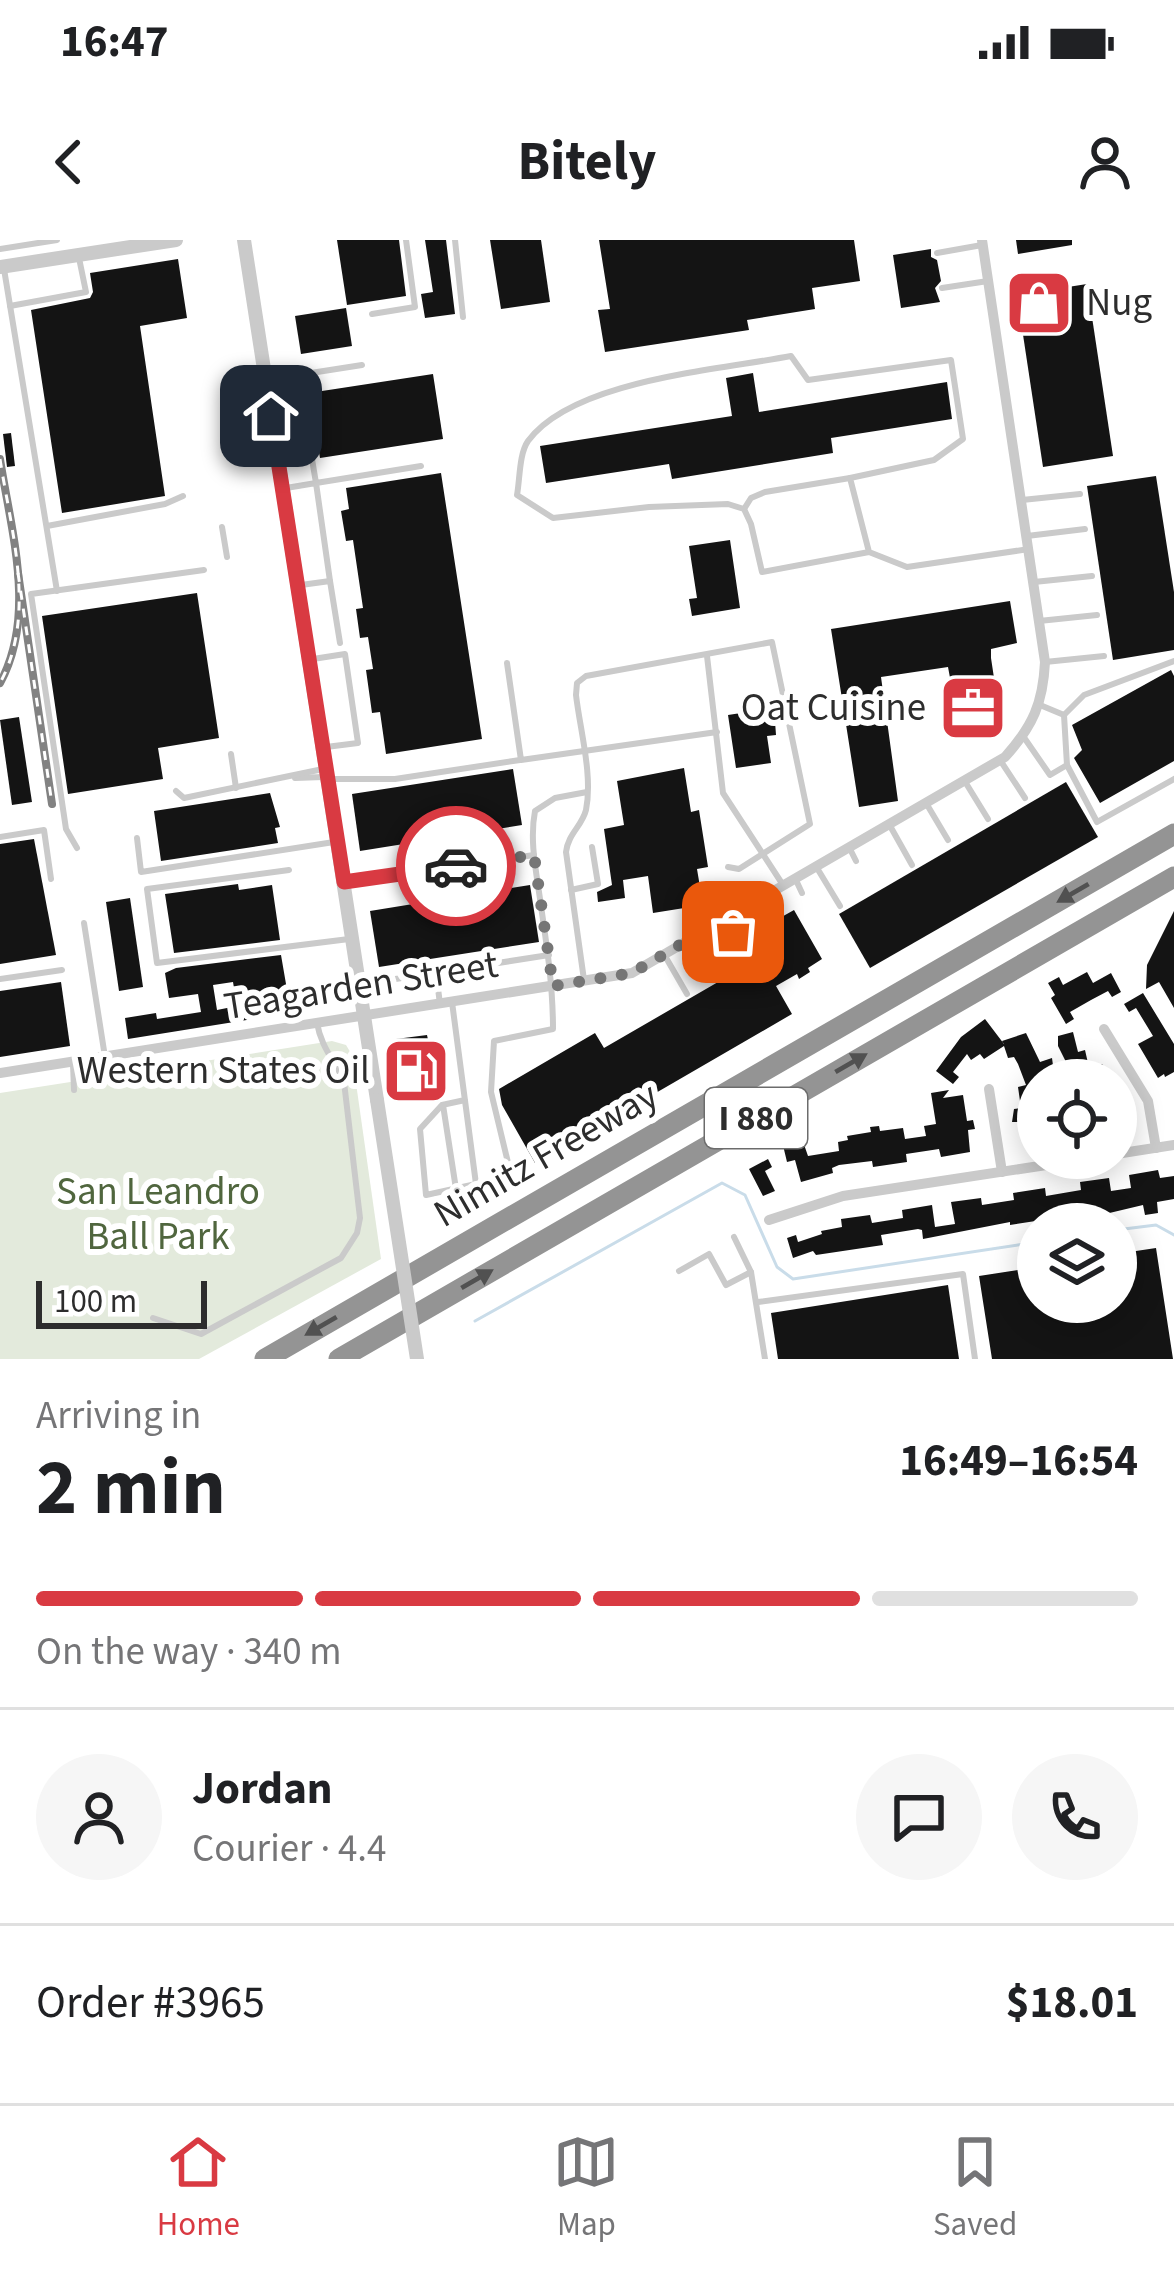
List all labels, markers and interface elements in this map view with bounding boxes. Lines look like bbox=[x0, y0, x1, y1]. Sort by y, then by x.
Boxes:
text: 16:47 bbox=[60, 10, 169, 74]
text: Bitely bbox=[518, 124, 656, 201]
icon: back bbox=[36, 129, 102, 195]
icon: person bbox=[1072, 129, 1138, 195]
shop icon: Nug bbox=[1004, 268, 1074, 338]
place label: Nug bbox=[1086, 275, 1152, 331]
pin bbox=[220, 365, 322, 467]
icon: home bbox=[238, 383, 304, 449]
office icon: Oat Cuisine bbox=[938, 673, 1008, 743]
place label: Oat Cuisine bbox=[741, 680, 926, 736]
courier bbox=[396, 806, 516, 926]
icon: car bbox=[423, 833, 489, 899]
pin bbox=[682, 881, 784, 983]
one-way arrow bbox=[1056, 881, 1089, 902]
icon: bag bbox=[700, 899, 766, 965]
street label: Teagarden Street bbox=[220, 937, 502, 1035]
fuel station icon: Western States Oil bbox=[381, 1036, 451, 1106]
place label: Western States Oil bbox=[77, 1043, 370, 1099]
one-way arrow bbox=[834, 1054, 867, 1075]
map controls bbox=[1017, 1059, 1137, 1323]
button: locate bbox=[1017, 1059, 1137, 1179]
street label: Nimitz Freeway bbox=[424, 1068, 668, 1242]
road number: I 880 bbox=[705, 1088, 807, 1148]
park label: San Leandro Ball Park bbox=[56, 1164, 260, 1265]
button: layers bbox=[1017, 1203, 1137, 1323]
one-way arrow bbox=[460, 1270, 493, 1291]
scale bar bbox=[36, 1275, 207, 1328]
text: 100 m bbox=[54, 1278, 137, 1325]
one-way arrow bbox=[305, 1315, 338, 1336]
text: Arriving in bbox=[36, 1388, 201, 1444]
text: 16:49–16:54 bbox=[899, 1429, 1138, 1493]
text: 2 min bbox=[36, 1433, 226, 1544]
text: On the way · 340 m bbox=[36, 1624, 342, 1680]
button: person bbox=[36, 1754, 162, 1880]
button: chat bbox=[856, 1754, 982, 1880]
button: phone bbox=[1012, 1754, 1138, 1880]
text: Jordan bbox=[192, 1757, 333, 1821]
text: Courier · 4.4 bbox=[192, 1821, 386, 1877]
text: Order #3965 bbox=[36, 1971, 265, 2035]
text: $18.01 bbox=[1006, 1971, 1138, 2035]
tab: Home bbox=[157, 2129, 240, 2248]
tab: Map bbox=[553, 2129, 619, 2248]
tab: Saved bbox=[933, 2129, 1017, 2248]

